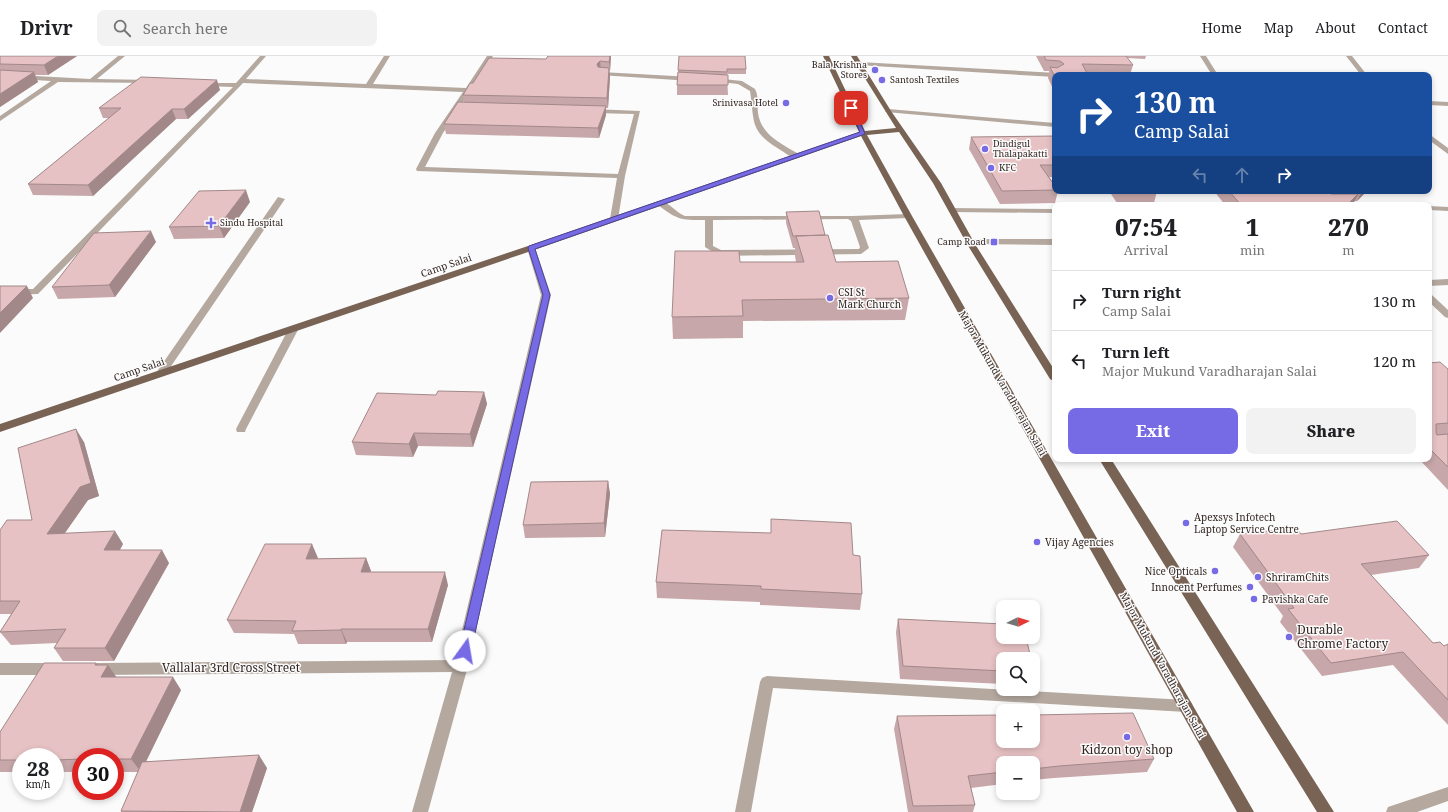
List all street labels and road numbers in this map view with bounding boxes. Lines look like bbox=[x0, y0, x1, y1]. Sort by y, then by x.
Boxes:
street label: Camp Salai bbox=[419, 250, 474, 280]
street label: Major Mukund Varadharajan Salai bbox=[956, 308, 1051, 459]
street label: Camp Salai bbox=[112, 354, 167, 384]
street label: Major Mukund Varadharajan Salai bbox=[1117, 589, 1210, 741]
street label: Vallalar 3rd Cross Street bbox=[162, 659, 300, 676]

